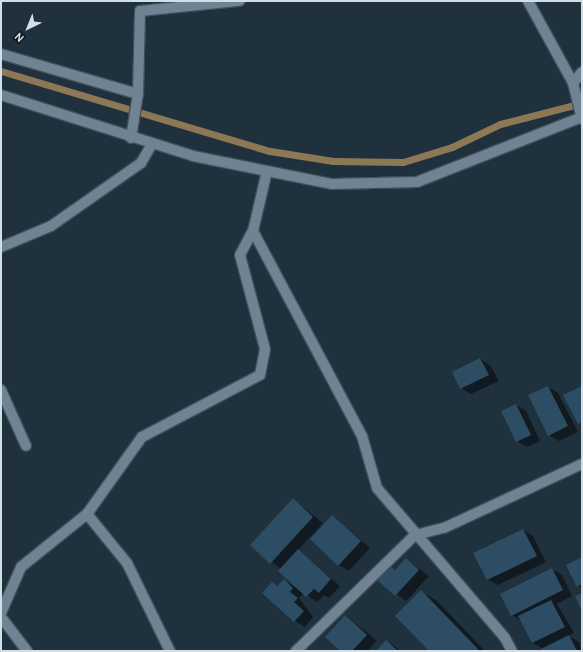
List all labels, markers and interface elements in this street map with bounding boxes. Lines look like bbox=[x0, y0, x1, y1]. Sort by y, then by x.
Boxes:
north arrow bbox=[8, 8, 48, 48]
text: N bbox=[12, 29, 27, 45]

